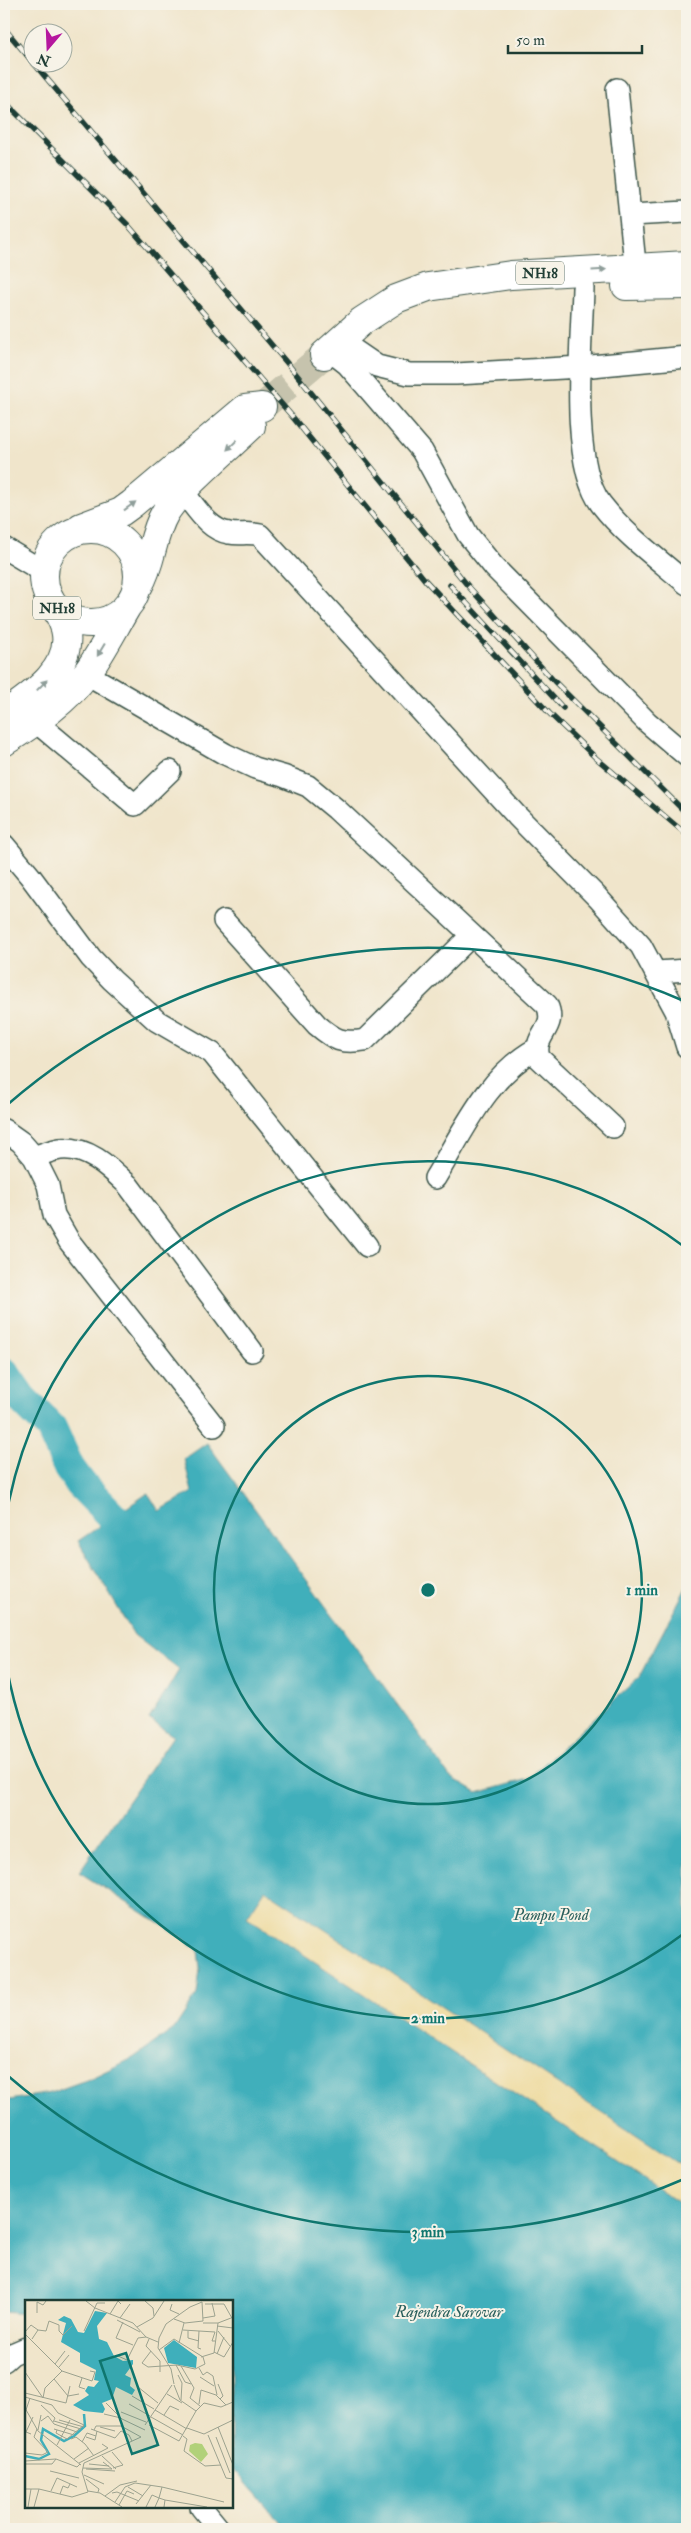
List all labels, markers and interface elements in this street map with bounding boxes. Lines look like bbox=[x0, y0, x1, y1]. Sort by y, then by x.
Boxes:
north arrow bbox=[22, 22, 72, 72]
scale bar bbox=[508, 22, 642, 54]
text: 50 m bbox=[516, 31, 545, 50]
text: N bbox=[35, 50, 54, 70]
road number: NH18 bbox=[516, 262, 564, 284]
one-way arrow bbox=[591, 265, 607, 273]
one-way arrow bbox=[226, 439, 238, 451]
one-way arrow bbox=[123, 500, 136, 511]
road number: NH18 bbox=[33, 596, 81, 620]
one-way arrow bbox=[97, 644, 106, 657]
one-way arrow bbox=[36, 679, 48, 691]
centre of rings bbox=[419, 1581, 437, 1599]
text: 1 min bbox=[626, 1581, 658, 1600]
water label: Pampu Pond bbox=[512, 1905, 590, 1925]
text: 2 min bbox=[411, 2009, 445, 2028]
text: 3 min bbox=[412, 2223, 444, 2242]
inset map bbox=[25, 2300, 232, 2508]
water label: Rajendra Sarovar bbox=[394, 2302, 504, 2322]

